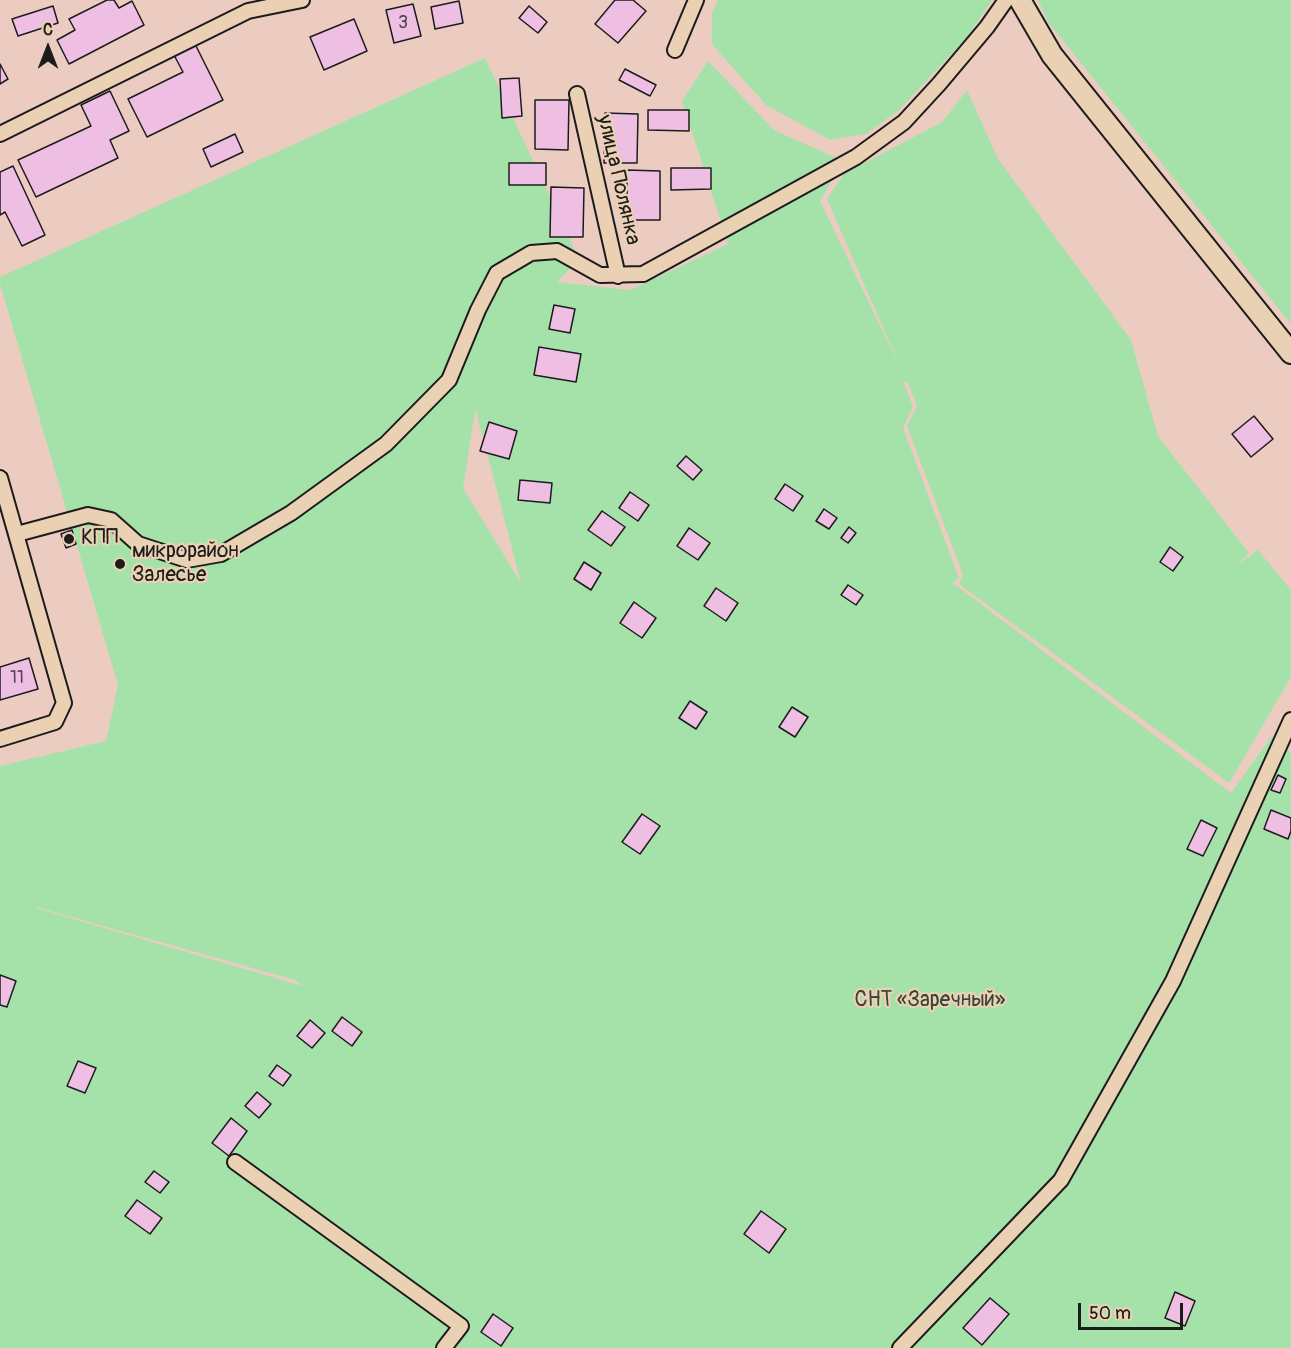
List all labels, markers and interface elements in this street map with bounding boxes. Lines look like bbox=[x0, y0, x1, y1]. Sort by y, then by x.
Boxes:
house number: 3 bbox=[398, 12, 408, 34]
north arrow bbox=[18, 18, 78, 78]
text: С bbox=[43, 20, 53, 40]
street label: улица Полянка bbox=[591, 113, 645, 247]
place label: КПП bbox=[81, 526, 118, 552]
marker: КПП bbox=[62, 532, 76, 546]
place label: микрорайон Залесье bbox=[132, 539, 239, 589]
marker: микрорайон Залесье bbox=[113, 557, 127, 571]
house number: 11 bbox=[10, 667, 24, 689]
park label: СНТ «Заречный» bbox=[855, 988, 1005, 1014]
scale bar bbox=[1081, 1291, 1186, 1329]
text: 50 m bbox=[1089, 1302, 1131, 1325]

